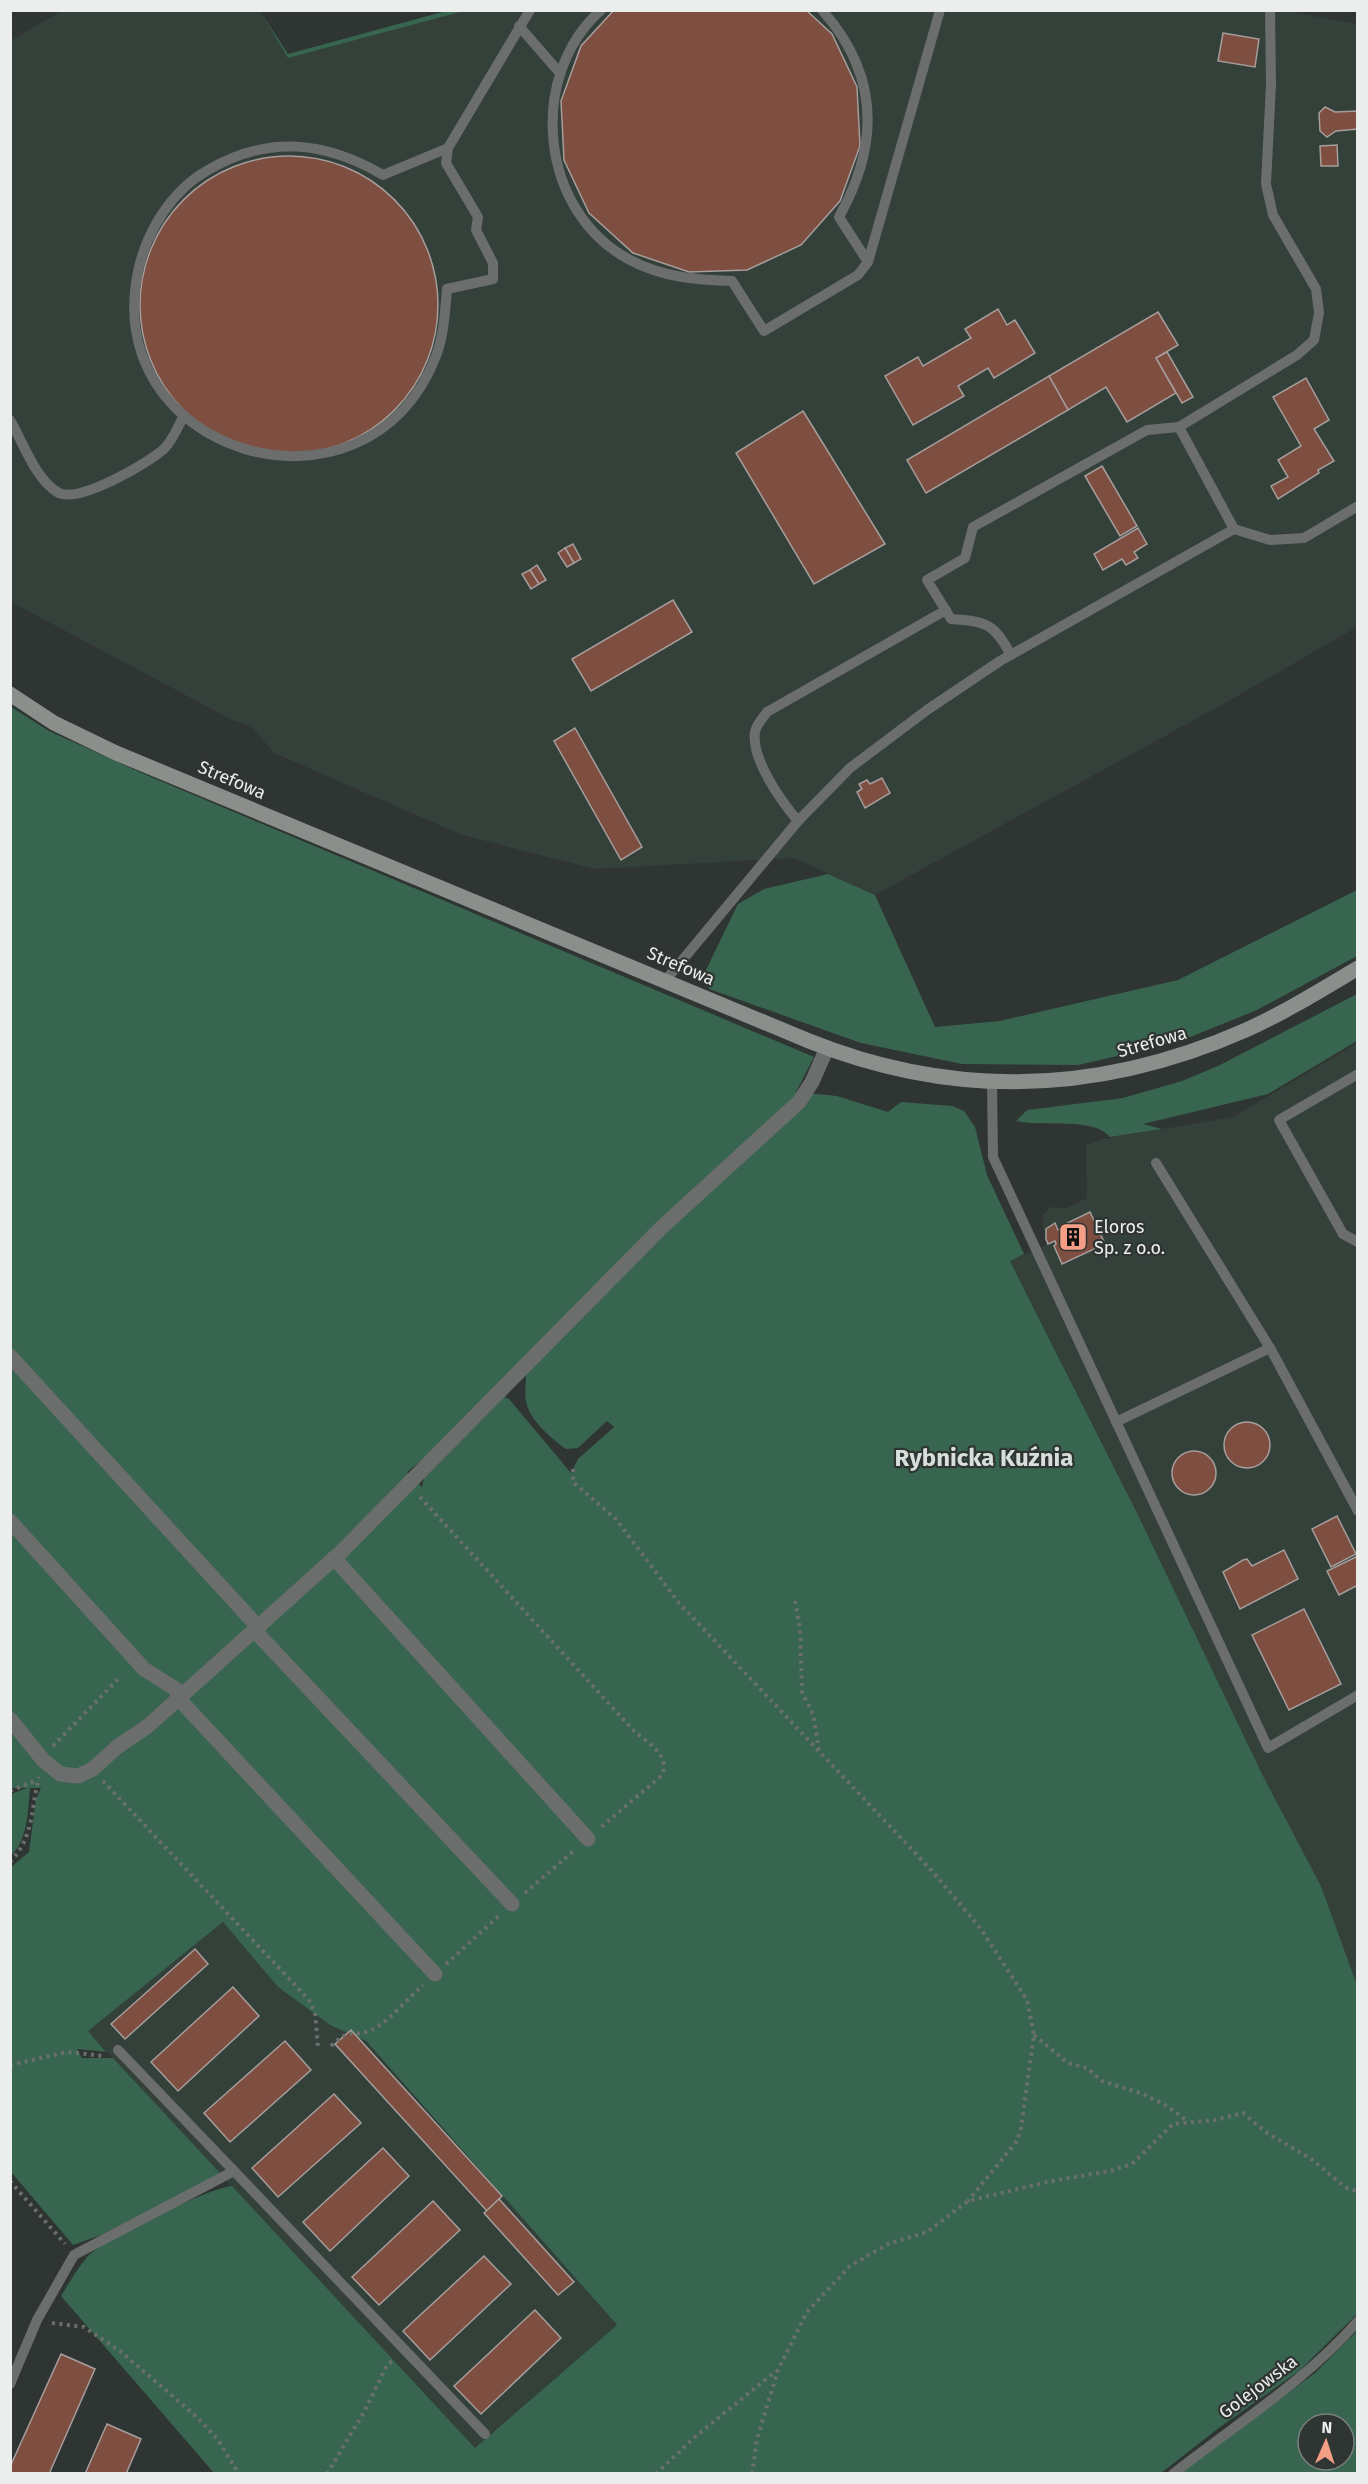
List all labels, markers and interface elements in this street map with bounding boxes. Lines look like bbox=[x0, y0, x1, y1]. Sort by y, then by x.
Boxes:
street label: Strefowa bbox=[195, 756, 269, 804]
street label: Strefowa bbox=[644, 942, 718, 990]
street label: Strefowa bbox=[1115, 1022, 1189, 1062]
place label: Eloros Sp. z o.o. bbox=[1094, 1216, 1165, 1259]
building icon: Eloros Sp. z o.o. bbox=[1057, 1221, 1089, 1253]
district label: Rybnicka Kuźnia bbox=[895, 1444, 1073, 1472]
street label: Golejowska bbox=[1214, 2350, 1302, 2424]
north arrow bbox=[1296, 2412, 1356, 2472]
text: N bbox=[1321, 2418, 1333, 2437]

